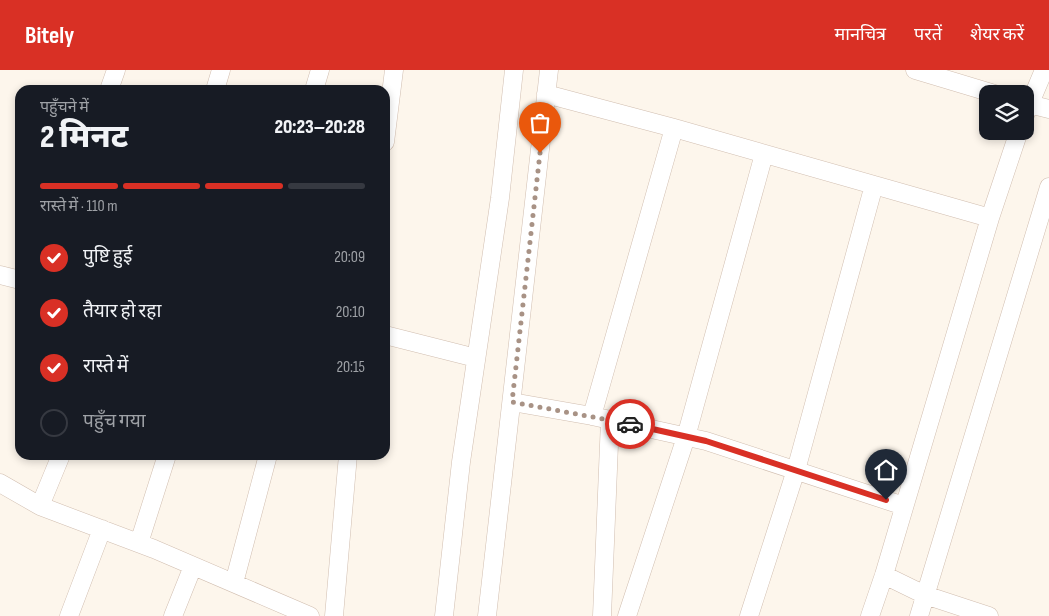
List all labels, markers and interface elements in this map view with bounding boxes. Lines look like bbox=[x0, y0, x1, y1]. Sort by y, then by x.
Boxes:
text: Bitely bbox=[25, 21, 74, 50]
text: मानचित्र bbox=[835, 24, 886, 45]
text: परतें bbox=[914, 24, 942, 45]
text: शेयर करें bbox=[970, 24, 1024, 45]
map controls bbox=[979, 85, 1034, 140]
button: layers bbox=[979, 85, 1034, 140]
text: पहुँचने में bbox=[40, 98, 89, 117]
pin bbox=[519, 102, 561, 153]
icon: bag bbox=[526, 109, 554, 137]
text: 20:23–20:28 bbox=[274, 116, 365, 139]
text: 2 मिनट bbox=[40, 118, 128, 157]
text: रास्ते में · 110 m bbox=[40, 197, 118, 216]
icon: check bbox=[40, 244, 68, 272]
text: पुष्टि हुई bbox=[83, 245, 132, 268]
text: 20:09 bbox=[334, 248, 365, 267]
icon: check bbox=[40, 299, 68, 327]
text: तैयार हो रहा bbox=[83, 300, 161, 323]
text: 20:10 bbox=[336, 303, 365, 322]
icon: check bbox=[40, 354, 68, 382]
text: रास्ते में bbox=[83, 355, 128, 378]
text: 20:15 bbox=[336, 358, 365, 377]
courier bbox=[605, 399, 655, 449]
text: पहुँच गया bbox=[83, 410, 146, 433]
icon: car bbox=[616, 410, 644, 438]
pin bbox=[865, 449, 907, 500]
icon: home bbox=[872, 456, 900, 484]

